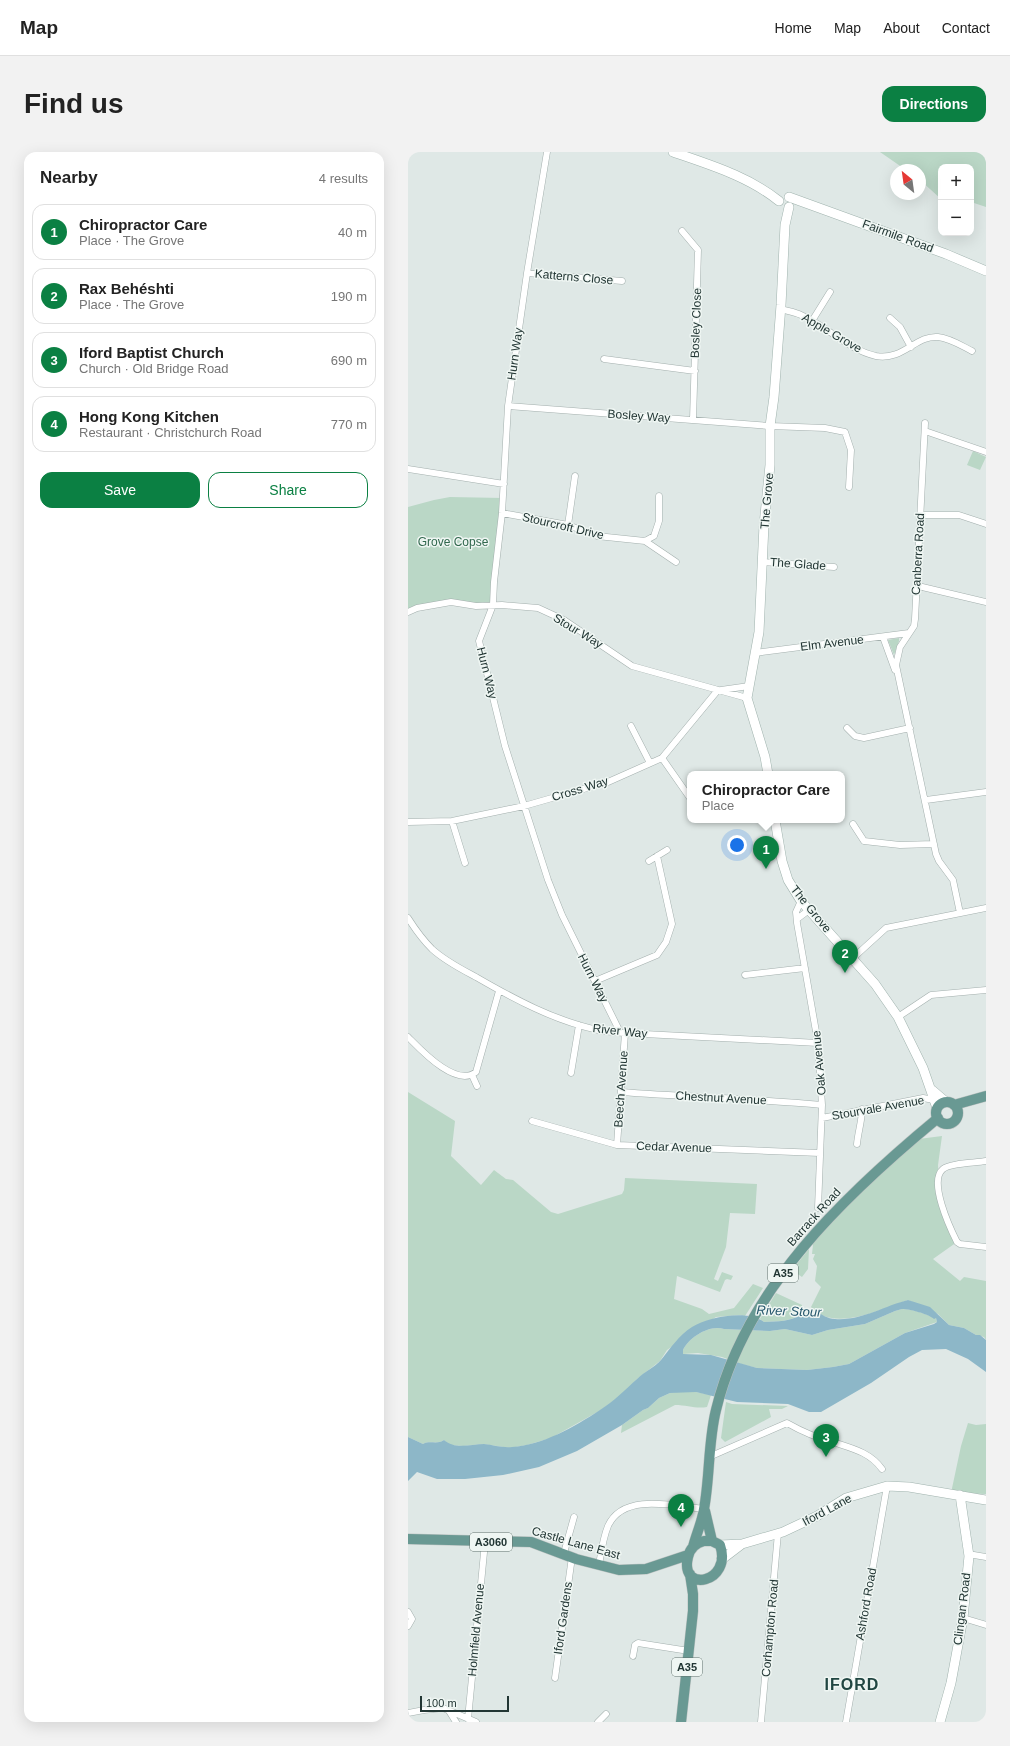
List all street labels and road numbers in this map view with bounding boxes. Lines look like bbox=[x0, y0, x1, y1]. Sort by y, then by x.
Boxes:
street label: Fairmile Road bbox=[861, 217, 935, 255]
street label: Katterns Close bbox=[534, 267, 614, 287]
street label: Bosley Close bbox=[688, 287, 704, 358]
street label: Apple Grove bbox=[800, 310, 865, 356]
street label: Hurn Way bbox=[504, 327, 526, 381]
street label: Bosley Way bbox=[607, 407, 671, 425]
street label: The Grove bbox=[758, 472, 776, 530]
street label: Stourcroft Drive bbox=[521, 510, 606, 542]
street label: Canberra Road bbox=[909, 513, 927, 595]
street label: The Glade bbox=[770, 555, 827, 573]
street label: Stour Way bbox=[551, 611, 605, 651]
street label: Elm Avenue bbox=[799, 632, 865, 654]
street label: Hurn Way bbox=[474, 646, 500, 700]
street label: Cross Way bbox=[550, 774, 610, 804]
street label: The Grove bbox=[788, 883, 834, 936]
street label: Hurn Way bbox=[575, 951, 611, 1005]
street label: River Way bbox=[592, 1021, 648, 1041]
street label: Oak Avenue bbox=[809, 1030, 829, 1096]
street label: Beech Avenue bbox=[611, 1050, 631, 1128]
street label: Chestnut Avenue bbox=[675, 1089, 767, 1107]
street label: Stourvale Avenue bbox=[831, 1093, 926, 1123]
street label: Cedar Avenue bbox=[636, 1139, 712, 1155]
street label: Barrack Road bbox=[784, 1185, 844, 1249]
road number: A35 bbox=[768, 1264, 798, 1282]
street label: Iford Lane bbox=[800, 1491, 854, 1529]
street label: Castle Lane East bbox=[530, 1524, 622, 1563]
road number: A3060 bbox=[470, 1533, 512, 1551]
street label: Ashford Road bbox=[853, 1567, 879, 1641]
street label: Clingan Road bbox=[951, 1572, 973, 1646]
street label: Corhampton Road bbox=[759, 1579, 781, 1677]
street label: Iford Gardens bbox=[551, 1581, 575, 1655]
street label: Holmfield Avenue bbox=[465, 1583, 487, 1677]
road number: A35 bbox=[672, 1658, 702, 1676]

